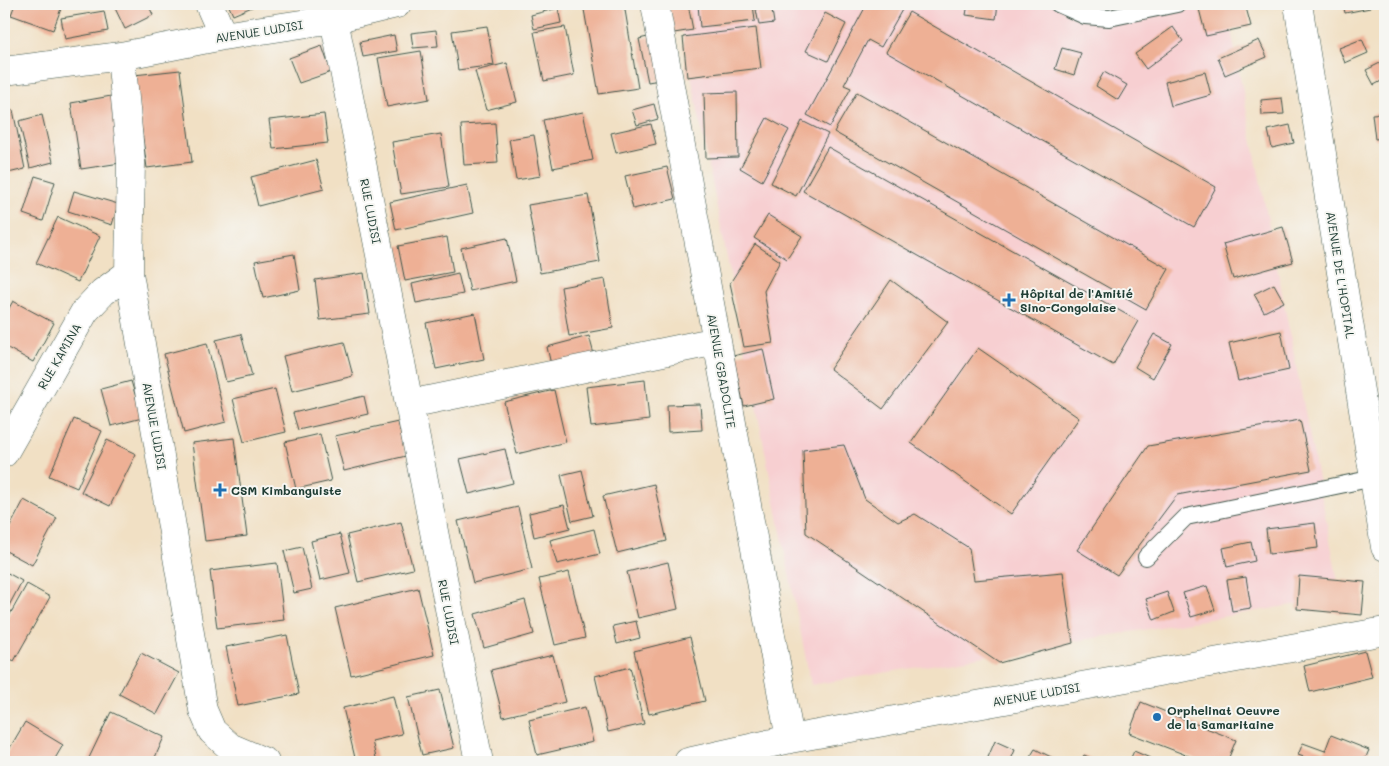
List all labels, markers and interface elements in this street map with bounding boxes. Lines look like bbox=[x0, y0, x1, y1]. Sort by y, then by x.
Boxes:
street label: AVENUE LUDISI bbox=[214, 16, 304, 46]
street label: RUE LUDISI bbox=[357, 177, 385, 245]
street label: AVENUE DE L'HOPITAL bbox=[1323, 210, 1359, 340]
place label: Hôpital de l'Amitié Sino-Congolaise bbox=[1020, 285, 1133, 315]
marker: Hôpital de l'Amitié Sino-Congolaise bbox=[1002, 293, 1016, 307]
street label: AVENUE GBADOLITE bbox=[704, 312, 740, 430]
street label: RUE KAMINA bbox=[34, 320, 84, 392]
street label: AVENUE LUDISI bbox=[139, 381, 171, 471]
place label: CSM Kimbanguiste bbox=[231, 482, 341, 498]
marker: CSM Kimbanguiste bbox=[213, 483, 227, 497]
street label: RUE LUDISI bbox=[435, 578, 463, 646]
street label: AVENUE LUDISI bbox=[991, 678, 1081, 710]
place label: Orphelinat Oeuvre de la Samaritaine bbox=[1167, 702, 1280, 732]
marker: Orphelinat Oeuvre de la Samaritaine bbox=[1151, 711, 1163, 723]

